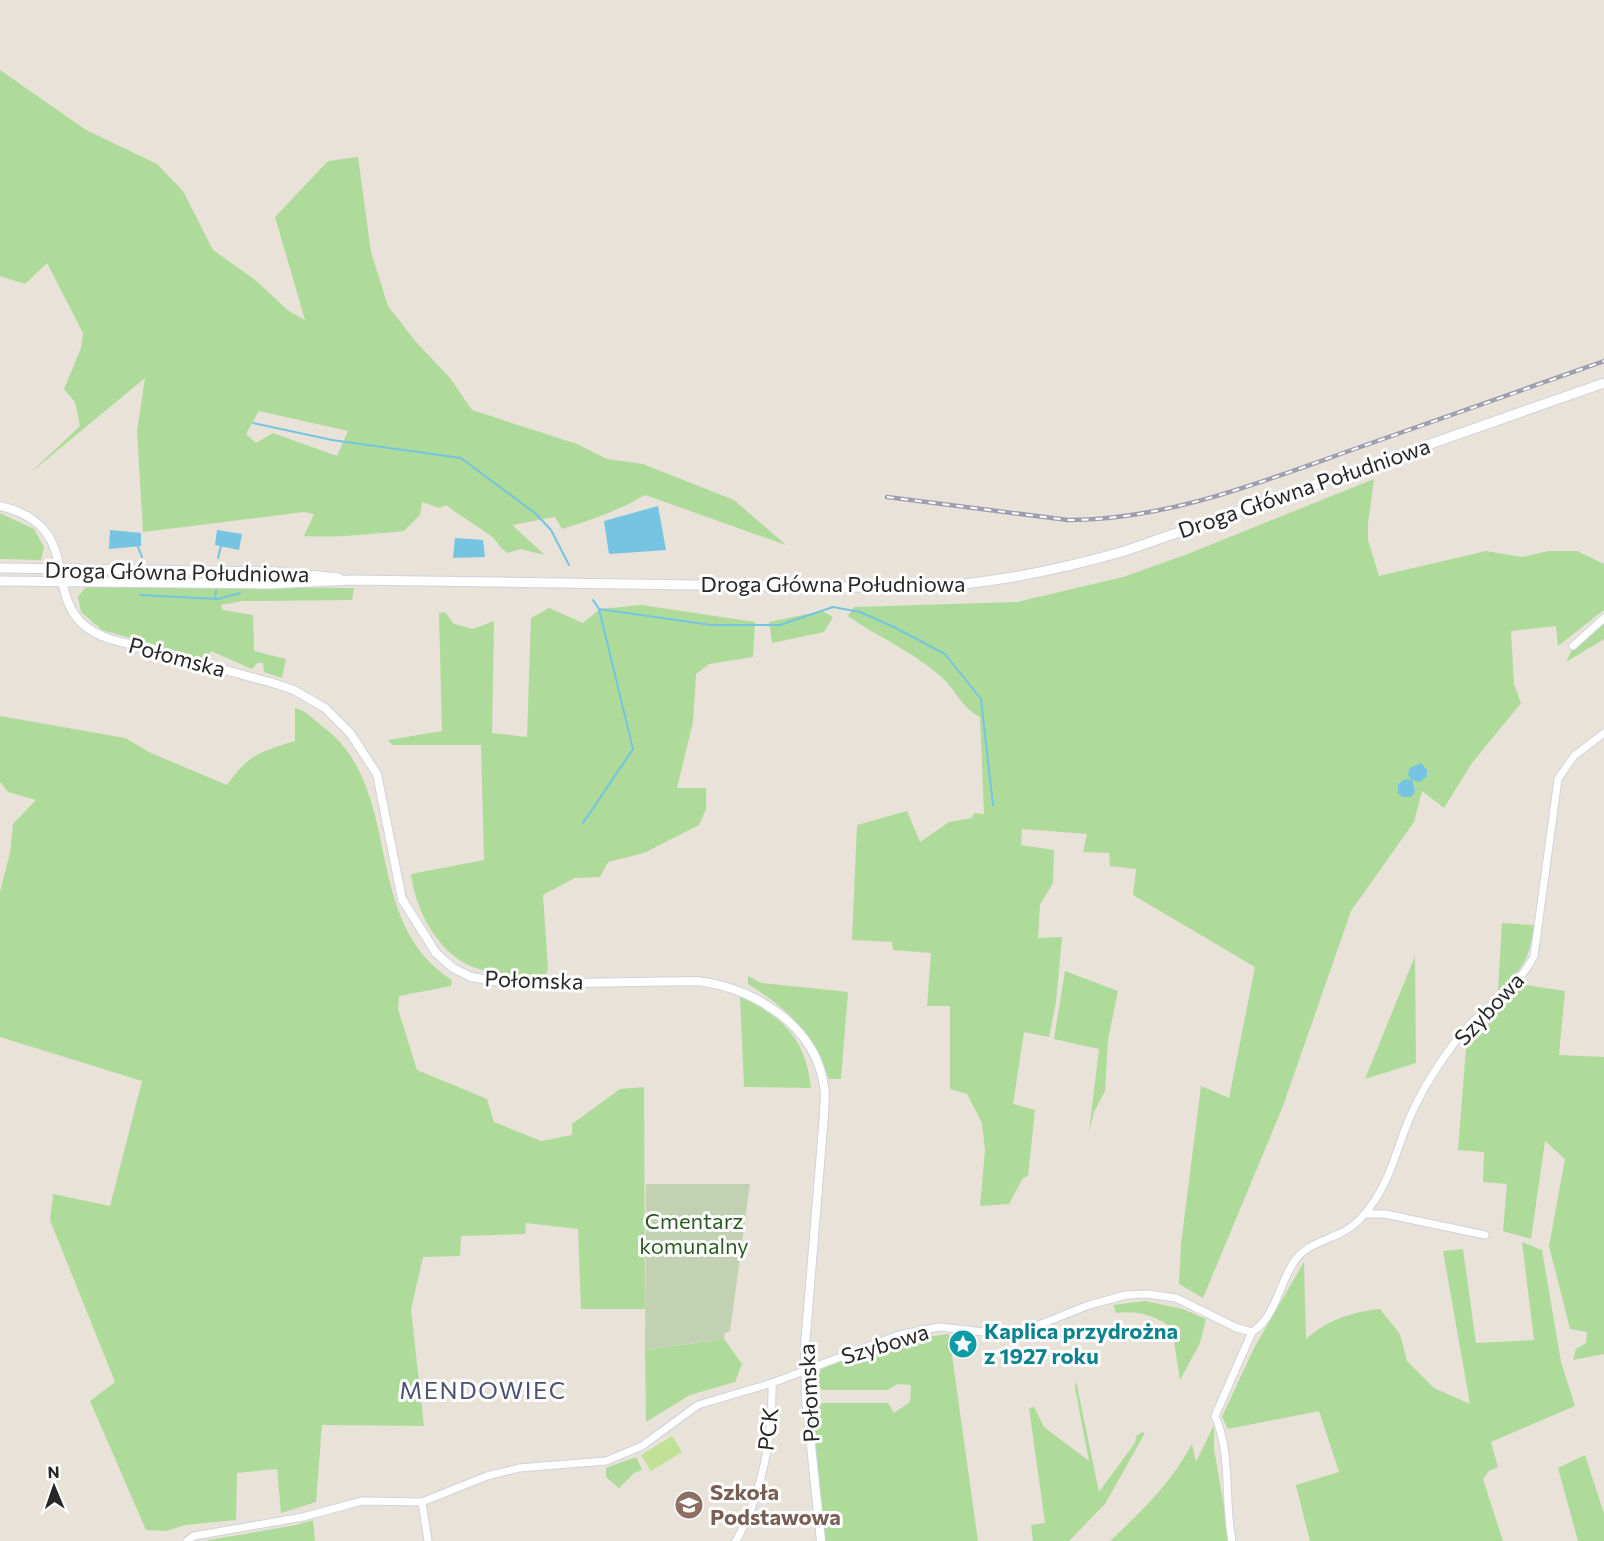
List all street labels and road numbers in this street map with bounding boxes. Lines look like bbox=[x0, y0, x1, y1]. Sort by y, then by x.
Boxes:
street label: Droga Główna Południowa bbox=[1174, 432, 1433, 543]
street label: Droga Główna Południowa bbox=[44, 556, 310, 587]
street label: Droga Główna Południowa bbox=[701, 570, 965, 597]
street label: Połomska bbox=[126, 631, 228, 682]
street label: Połomska bbox=[484, 964, 584, 995]
street label: Szybowa bbox=[1448, 967, 1529, 1051]
street label: Szybowa bbox=[838, 1317, 932, 1370]
street label: Połomska bbox=[792, 1343, 825, 1443]
street label: PCK bbox=[751, 1405, 784, 1452]

